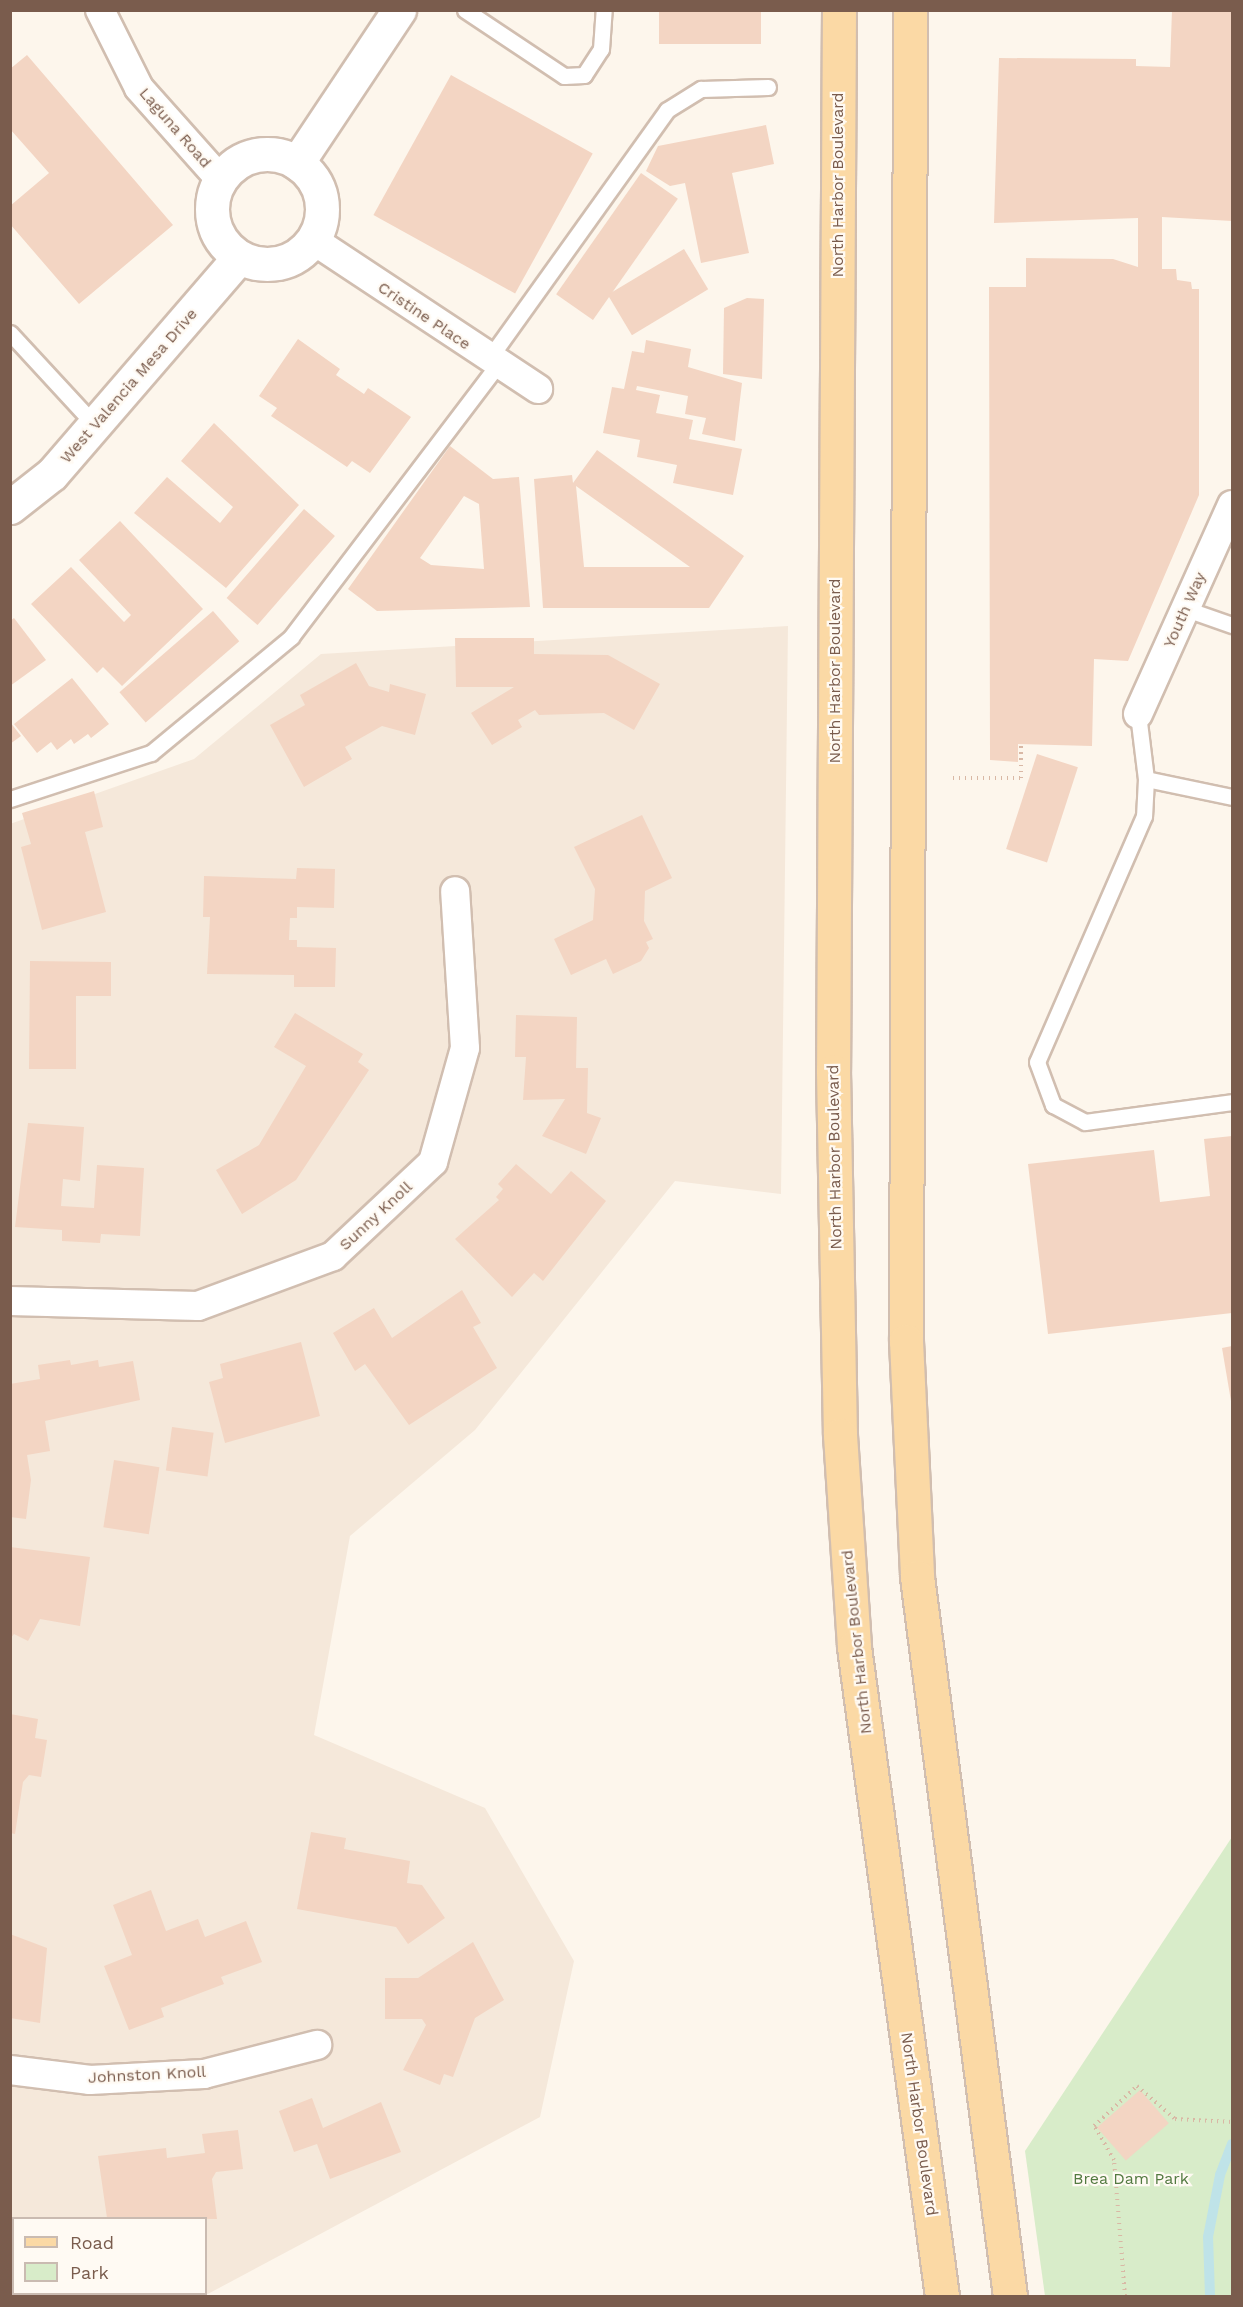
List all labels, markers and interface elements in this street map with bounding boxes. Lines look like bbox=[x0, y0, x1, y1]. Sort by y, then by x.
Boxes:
street label: Laguna Road bbox=[135, 84, 215, 172]
street label: North Harbor Boulevard bbox=[828, 92, 848, 278]
street label: Cristine Place bbox=[374, 278, 474, 354]
street label: West Valencia Mesa Drive bbox=[56, 304, 202, 468]
street label: Youth Way bbox=[1160, 569, 1210, 651]
street label: North Harbor Boulevard bbox=[825, 578, 845, 764]
street label: North Harbor Boulevard bbox=[824, 1064, 846, 1250]
street label: Sunny Knoll bbox=[335, 1177, 417, 1255]
street label: North Harbor Boulevard bbox=[838, 1549, 876, 1735]
street label: North Harbor Boulevard bbox=[897, 2031, 941, 2217]
street label: Johnston Knoll bbox=[87, 2062, 207, 2088]
park label: Brea Dam Park bbox=[1073, 2169, 1189, 2189]
legend bbox=[12, 2217, 207, 2295]
text: Road bbox=[70, 2232, 114, 2253]
text: Park bbox=[70, 2262, 109, 2283]

